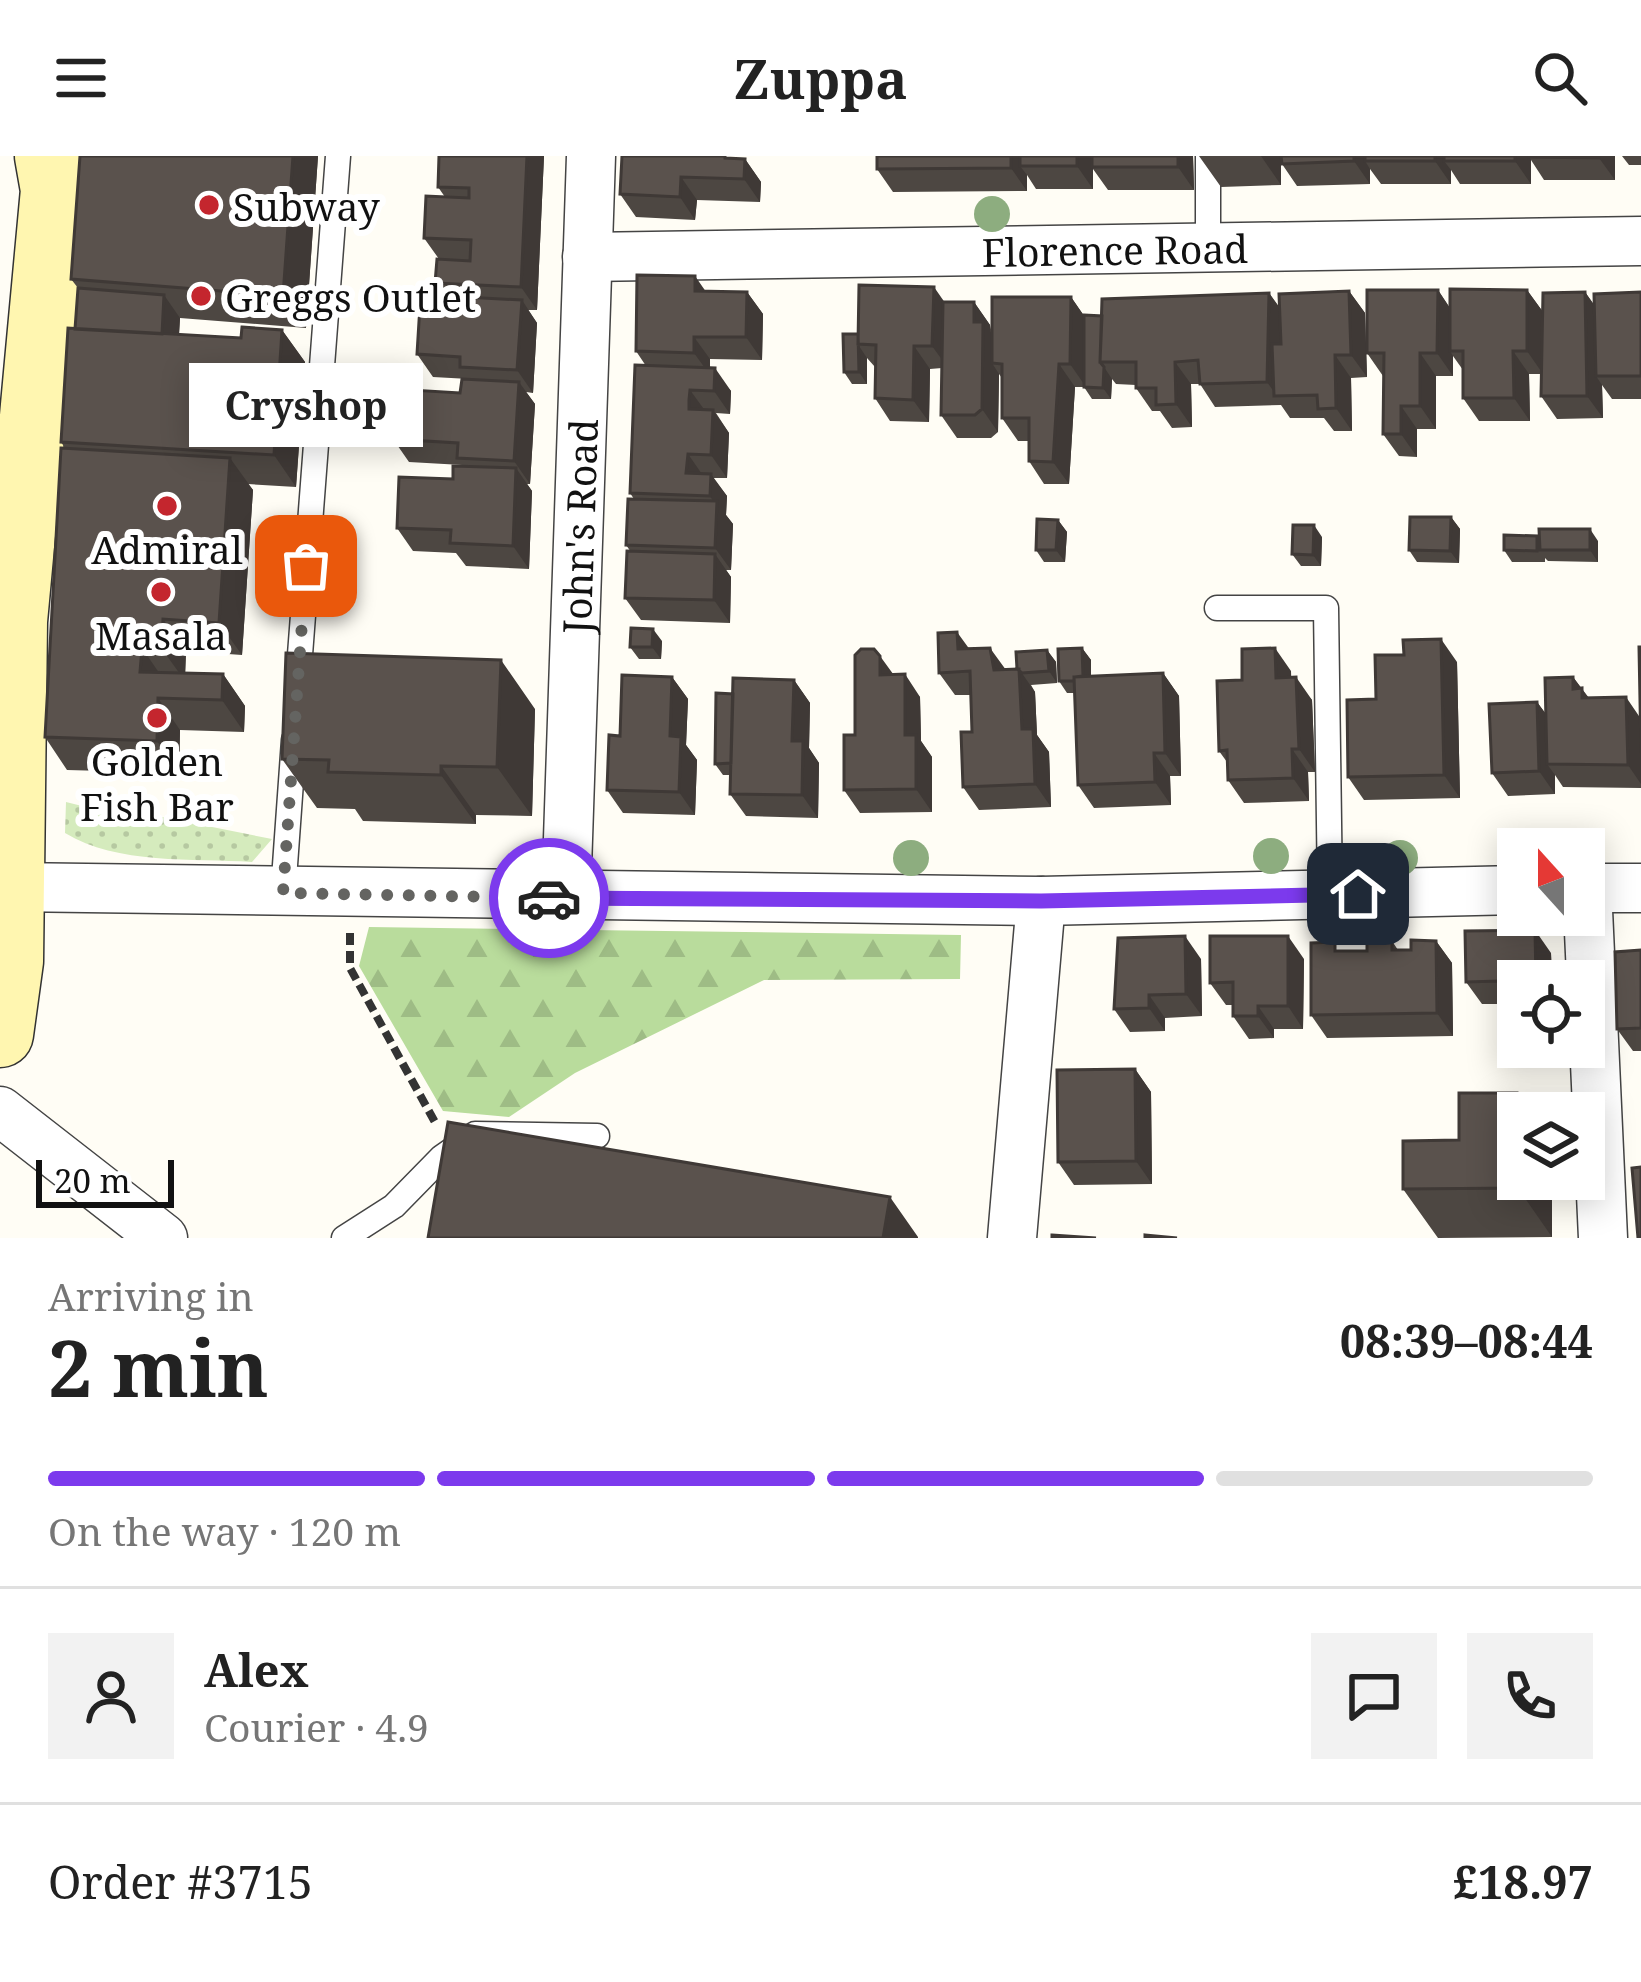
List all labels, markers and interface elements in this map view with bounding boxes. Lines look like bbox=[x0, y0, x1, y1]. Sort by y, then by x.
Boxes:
text: Zuppa bbox=[733, 41, 908, 115]
icon: menu bbox=[48, 45, 114, 111]
icon: search bbox=[1527, 45, 1593, 111]
place label: Subway bbox=[233, 179, 381, 232]
marker: Subway bbox=[196, 192, 222, 218]
street label: Florence Road bbox=[981, 220, 1249, 278]
place label: Greggs Outlet bbox=[225, 270, 476, 323]
marker: Greggs Outlet bbox=[188, 283, 214, 309]
callout: Cryshop bbox=[189, 362, 423, 446]
text: Cryshop bbox=[225, 378, 387, 431]
street label: John's Road bbox=[548, 418, 609, 636]
marker: Admiral bbox=[154, 493, 180, 519]
pin bbox=[255, 515, 357, 617]
place label: Admiral bbox=[91, 522, 243, 575]
icon: bag bbox=[273, 533, 339, 599]
marker: Masala bbox=[148, 579, 174, 605]
place label: Masala bbox=[95, 608, 227, 661]
marker: Golden Fish Bar bbox=[144, 705, 170, 731]
place label: Golden Fish Bar bbox=[80, 734, 234, 832]
north arrow bbox=[1497, 828, 1605, 936]
map controls bbox=[1497, 828, 1605, 1200]
courier bbox=[489, 838, 609, 958]
pin bbox=[1307, 843, 1409, 945]
icon: home bbox=[1325, 861, 1391, 927]
icon: car bbox=[516, 865, 582, 931]
button: locate bbox=[1497, 960, 1605, 1068]
button: layers bbox=[1497, 1092, 1605, 1200]
scale bar bbox=[36, 1154, 174, 1207]
text: 20 m bbox=[54, 1158, 131, 1203]
text: Arriving in bbox=[48, 1269, 254, 1322]
text: 08:39–08:44 bbox=[1340, 1310, 1593, 1371]
text: 2 min bbox=[48, 1314, 269, 1420]
text: On the way · 120 m bbox=[48, 1504, 401, 1557]
button: person bbox=[48, 1633, 174, 1759]
button: chat bbox=[1311, 1633, 1437, 1759]
button: phone bbox=[1467, 1633, 1593, 1759]
text: Alex bbox=[204, 1639, 309, 1700]
text: Courier · 4.9 bbox=[204, 1700, 429, 1753]
text: Order #3715 bbox=[48, 1851, 313, 1912]
text: £18.97 bbox=[1453, 1851, 1593, 1912]

